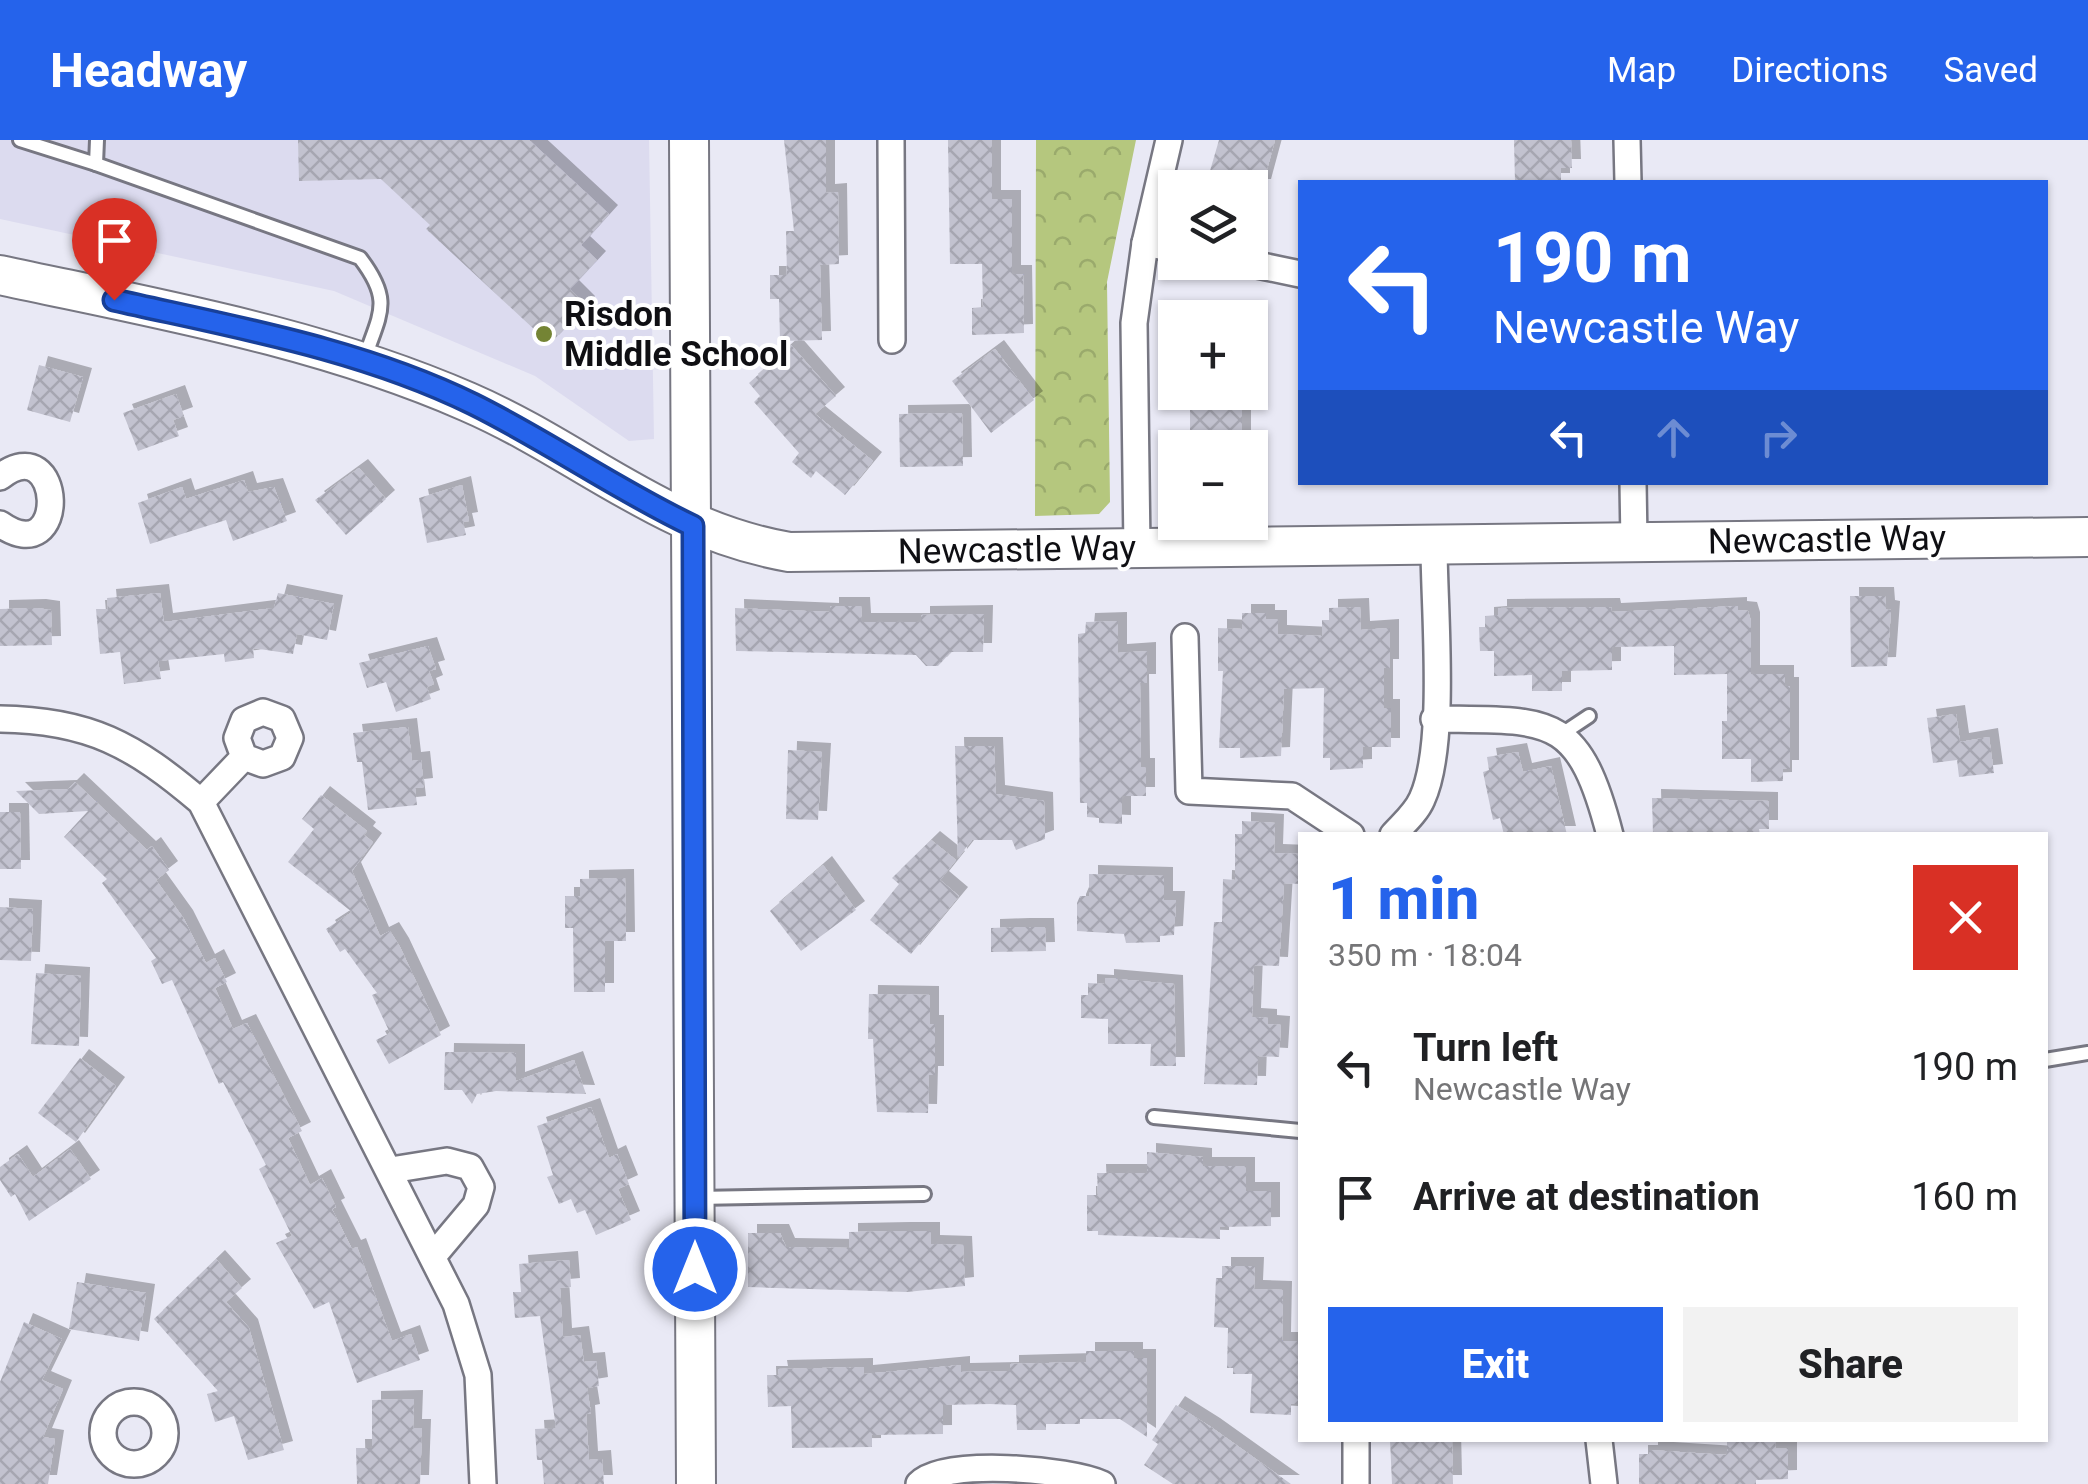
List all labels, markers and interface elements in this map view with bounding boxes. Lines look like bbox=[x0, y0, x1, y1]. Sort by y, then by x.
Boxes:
text: Headway bbox=[50, 42, 247, 99]
text: Map bbox=[1607, 50, 1676, 91]
text: Directions bbox=[1731, 50, 1888, 91]
text: Saved bbox=[1943, 50, 2038, 91]
map controls bbox=[1158, 170, 1268, 540]
button: layers bbox=[1158, 170, 1268, 280]
pin bbox=[72, 198, 157, 301]
icon: arrive bbox=[87, 213, 142, 268]
text: 190 m bbox=[1493, 217, 1692, 299]
icon: left bbox=[1328, 220, 1458, 350]
place label: Risdon Middle School bbox=[564, 294, 788, 375]
button: + bbox=[1158, 300, 1268, 410]
text: Newcastle Way bbox=[1493, 301, 1799, 354]
marker: Risdon Middle School bbox=[533, 323, 555, 345]
icon: left bbox=[1541, 410, 1596, 465]
icon: ahead bbox=[1646, 410, 1701, 465]
icon: right bbox=[1751, 410, 1806, 465]
button: − bbox=[1158, 430, 1268, 540]
street label: Newcastle Way bbox=[1708, 517, 1947, 563]
street label: Newcastle Way bbox=[898, 527, 1137, 573]
text: 1 min bbox=[1328, 863, 1479, 934]
button: close bbox=[1913, 865, 2018, 970]
text: 350 m · 18:04 bbox=[1328, 936, 1522, 974]
text: Turn left bbox=[1413, 1026, 1558, 1070]
icon: left bbox=[1328, 1040, 1383, 1095]
text: 190 m bbox=[1911, 1045, 2018, 1089]
text: Newcastle Way bbox=[1413, 1070, 1631, 1108]
icon: arrive bbox=[1328, 1170, 1383, 1225]
text: Arrive at destination bbox=[1413, 1175, 1760, 1219]
text: 160 m bbox=[1911, 1175, 2018, 1219]
position arrow bbox=[643, 1217, 747, 1321]
button: Exit bbox=[1328, 1307, 1663, 1422]
button: Share bbox=[1683, 1307, 2018, 1422]

